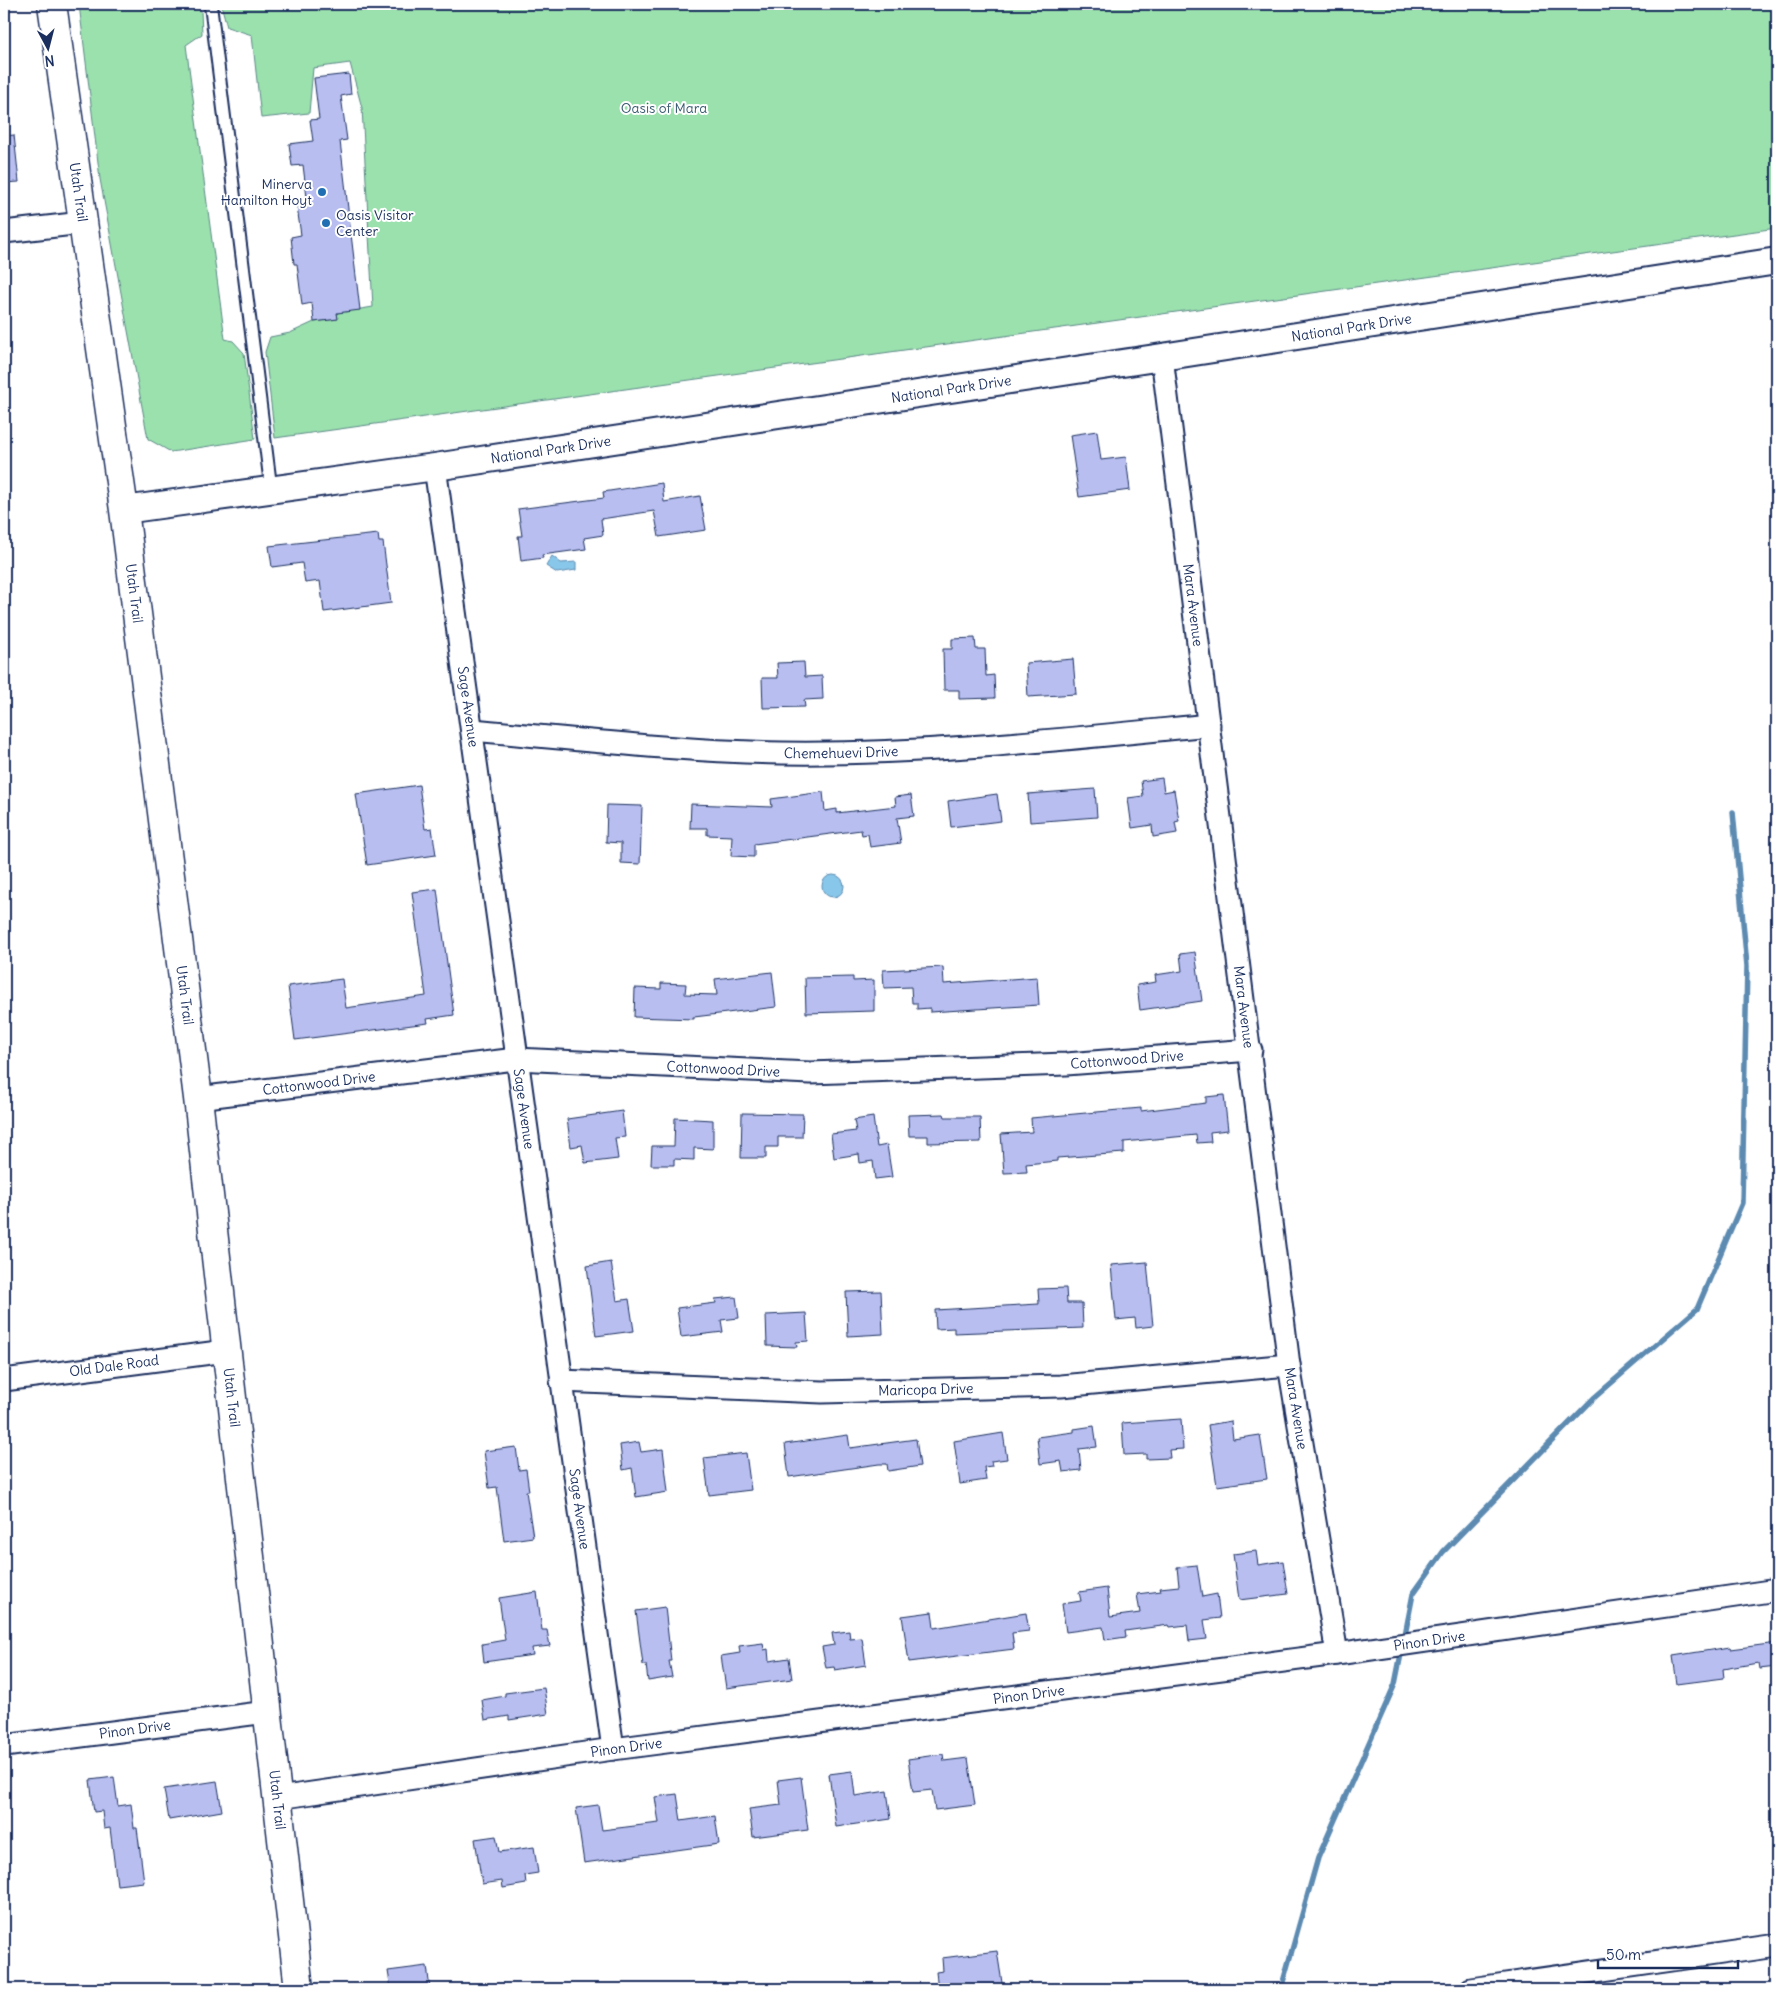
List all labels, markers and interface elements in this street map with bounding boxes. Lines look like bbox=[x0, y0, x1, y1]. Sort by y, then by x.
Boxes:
north arrow bbox=[22, 22, 72, 72]
text: N bbox=[44, 51, 55, 70]
park label: Oasis of Mara bbox=[621, 99, 707, 117]
street label: Utah Trail bbox=[66, 161, 92, 223]
place label: Minerva Hamilton Hoyt bbox=[221, 175, 312, 209]
marker: Minerva Hamilton Hoyt bbox=[316, 186, 328, 198]
place label: Oasis Visitor Center bbox=[336, 206, 414, 240]
marker: Oasis Visitor Center bbox=[320, 217, 332, 229]
street label: National Park Drive bbox=[1290, 309, 1413, 346]
street label: National Park Drive bbox=[890, 371, 1012, 407]
street label: National Park Drive bbox=[489, 432, 612, 467]
street label: Utah Trail bbox=[122, 562, 147, 624]
street label: Mara Avenue bbox=[1179, 563, 1207, 647]
street label: Sage Avenue bbox=[454, 665, 483, 748]
street label: Chemehuevi Drive bbox=[784, 742, 899, 762]
street label: Utah Trail bbox=[172, 964, 198, 1026]
street label: Mara Avenue bbox=[1230, 965, 1258, 1049]
street label: Cottonwood Drive bbox=[1070, 1046, 1184, 1073]
street label: Cottonwood Drive bbox=[666, 1057, 781, 1081]
street label: Cottonwood Drive bbox=[262, 1067, 377, 1099]
street label: Sage Avenue bbox=[510, 1067, 539, 1150]
street label: Old Dale Road bbox=[68, 1351, 160, 1380]
street label: Mara Avenue bbox=[1281, 1366, 1312, 1451]
street label: Utah Trail bbox=[220, 1367, 244, 1428]
street label: Maricopa Drive bbox=[878, 1379, 974, 1400]
street label: Sage Avenue bbox=[565, 1467, 594, 1551]
street label: Pinon Drive bbox=[1392, 1626, 1466, 1655]
street label: Pinon Drive bbox=[992, 1681, 1066, 1708]
street label: Pinon Drive bbox=[98, 1716, 172, 1743]
street label: Pinon Drive bbox=[589, 1734, 663, 1761]
street label: Utah Trail bbox=[265, 1769, 290, 1831]
scale bar bbox=[1598, 1938, 1738, 1970]
text: 50 m bbox=[1606, 1945, 1641, 1964]

